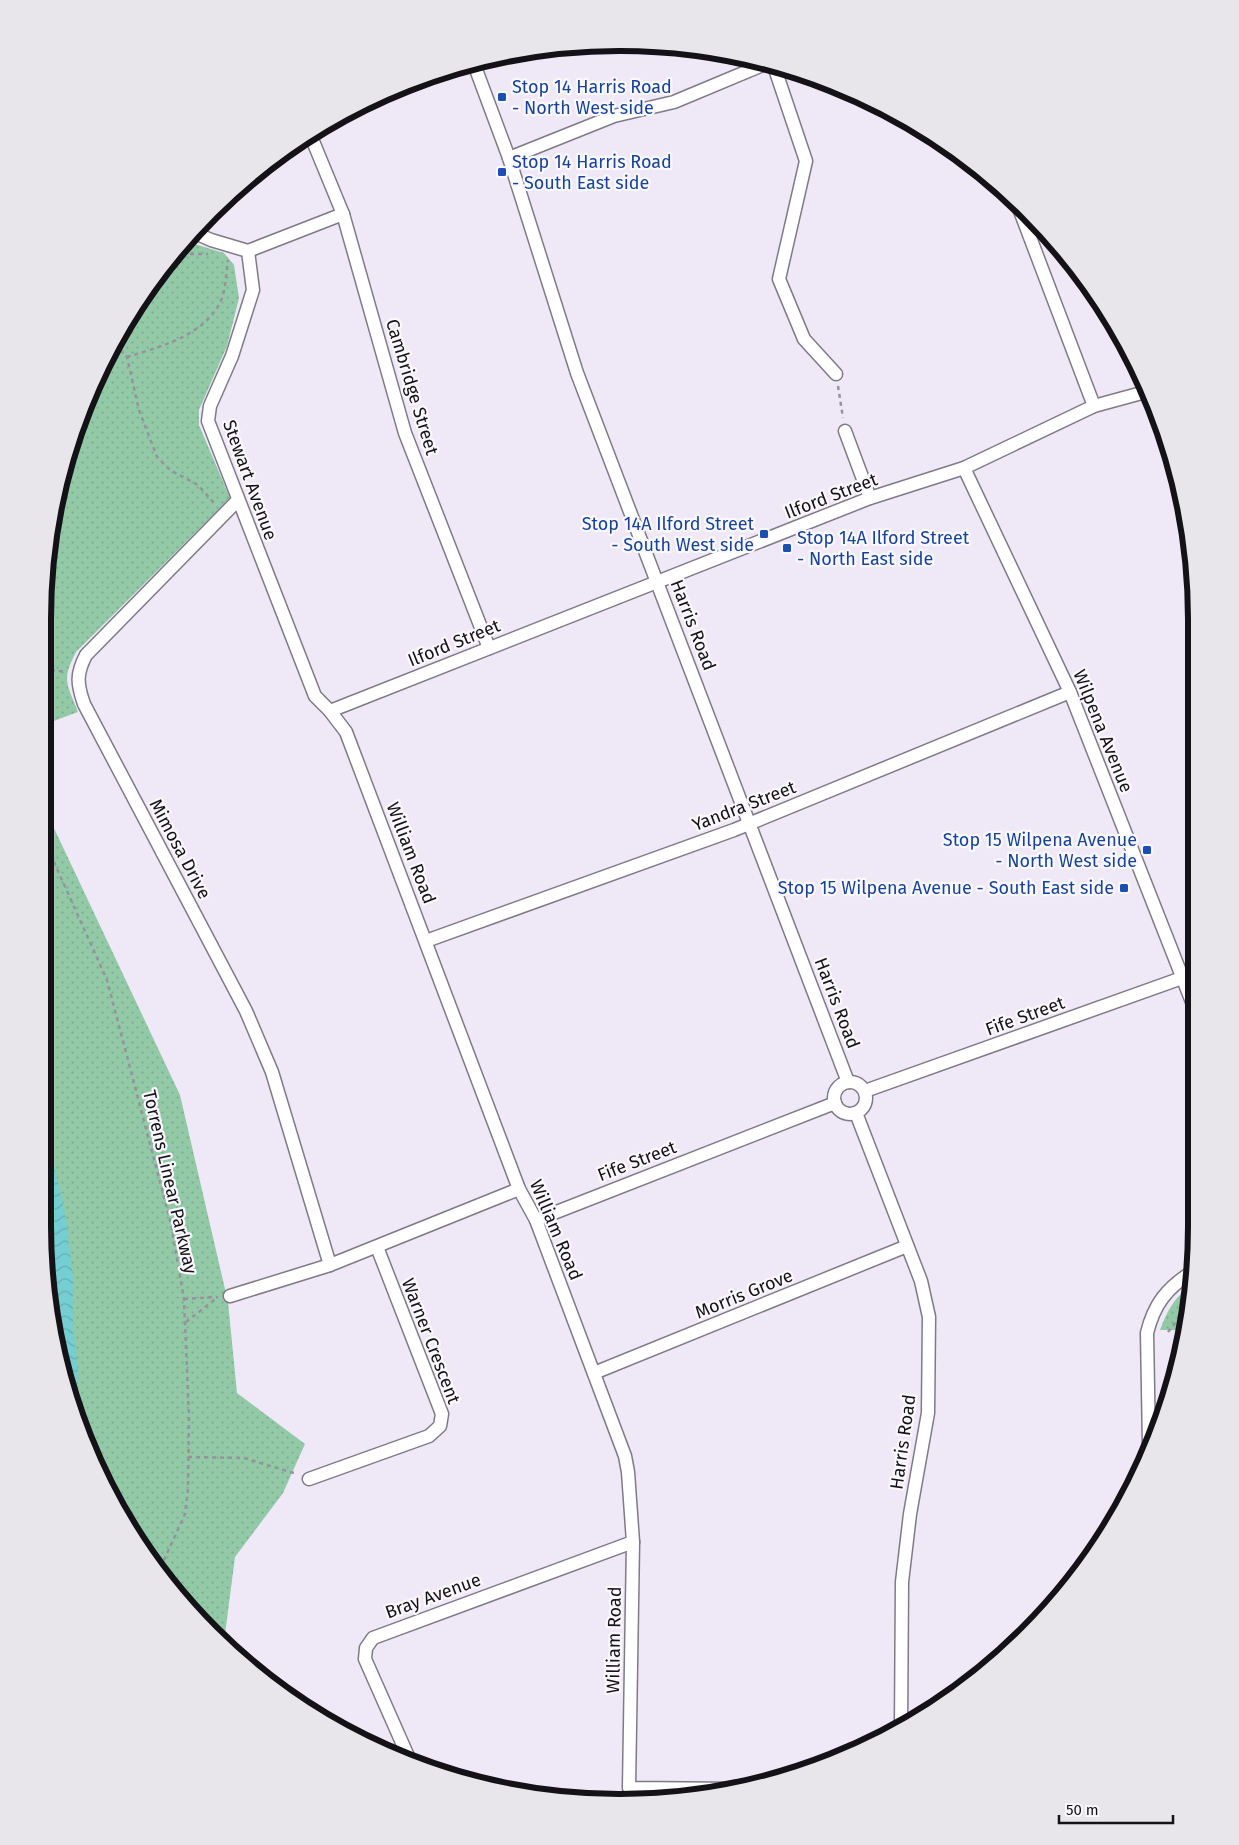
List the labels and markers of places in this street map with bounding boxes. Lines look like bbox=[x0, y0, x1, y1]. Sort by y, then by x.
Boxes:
place label: Stop 14 Harris Road - North West side bbox=[512, 76, 672, 119]
marker: Stop 14 Harris Road - North West side bbox=[496, 91, 508, 103]
place label: Stop 14 Harris Road - South East side bbox=[512, 151, 672, 194]
marker: Stop 14 Harris Road - South East side bbox=[496, 166, 508, 178]
place label: Stop 14A Ilford Street - South West side bbox=[582, 513, 755, 556]
place label: Stop 14A Ilford Street - North East side bbox=[797, 527, 970, 570]
marker: Stop 14A Ilford Street - South West side bbox=[758, 528, 770, 540]
marker: Stop 14A Ilford Street - North East side bbox=[781, 542, 793, 554]
place label: Stop 15 Wilpena Avenue - North West side bbox=[943, 829, 1137, 872]
marker: Stop 15 Wilpena Avenue - North West side bbox=[1141, 844, 1153, 856]
place label: Stop 15 Wilpena Avenue - South East side bbox=[778, 877, 1114, 899]
marker: Stop 15 Wilpena Avenue - South East side bbox=[1118, 882, 1130, 894]

